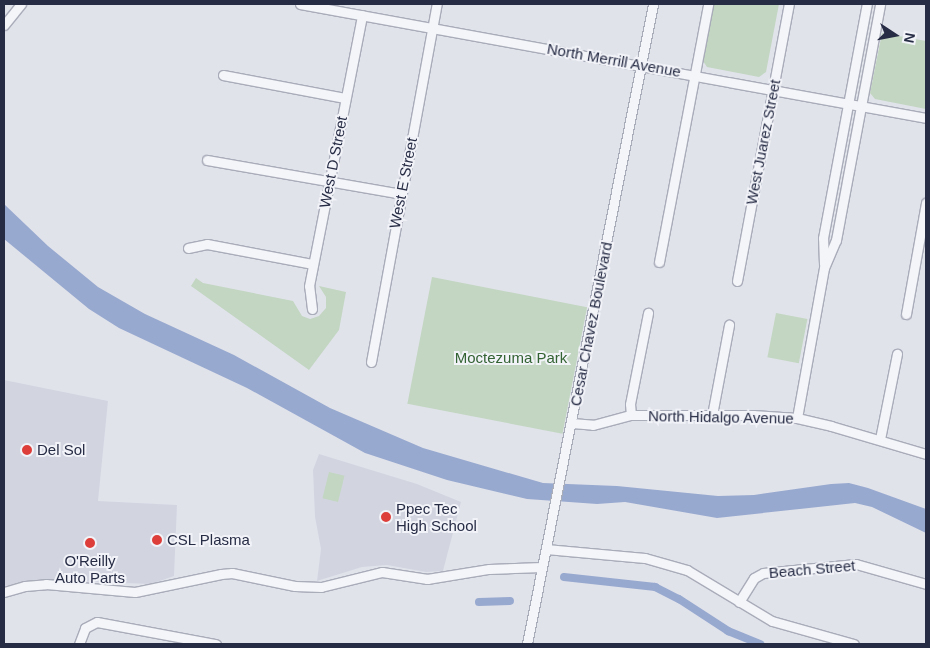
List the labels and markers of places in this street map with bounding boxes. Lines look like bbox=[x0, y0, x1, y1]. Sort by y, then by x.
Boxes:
place label: Del Sol bbox=[37, 441, 85, 459]
marker: Del Sol bbox=[21, 444, 33, 456]
place label: Ppec Tec High School bbox=[396, 499, 477, 534]
marker: Ppec Tec High School bbox=[380, 511, 392, 523]
place label: CSL Plasma bbox=[167, 531, 250, 549]
marker: CSL Plasma bbox=[151, 534, 163, 546]
marker: O'Reilly Auto Parts bbox=[84, 537, 96, 549]
place label: O'Reilly Auto Parts bbox=[55, 551, 125, 586]

